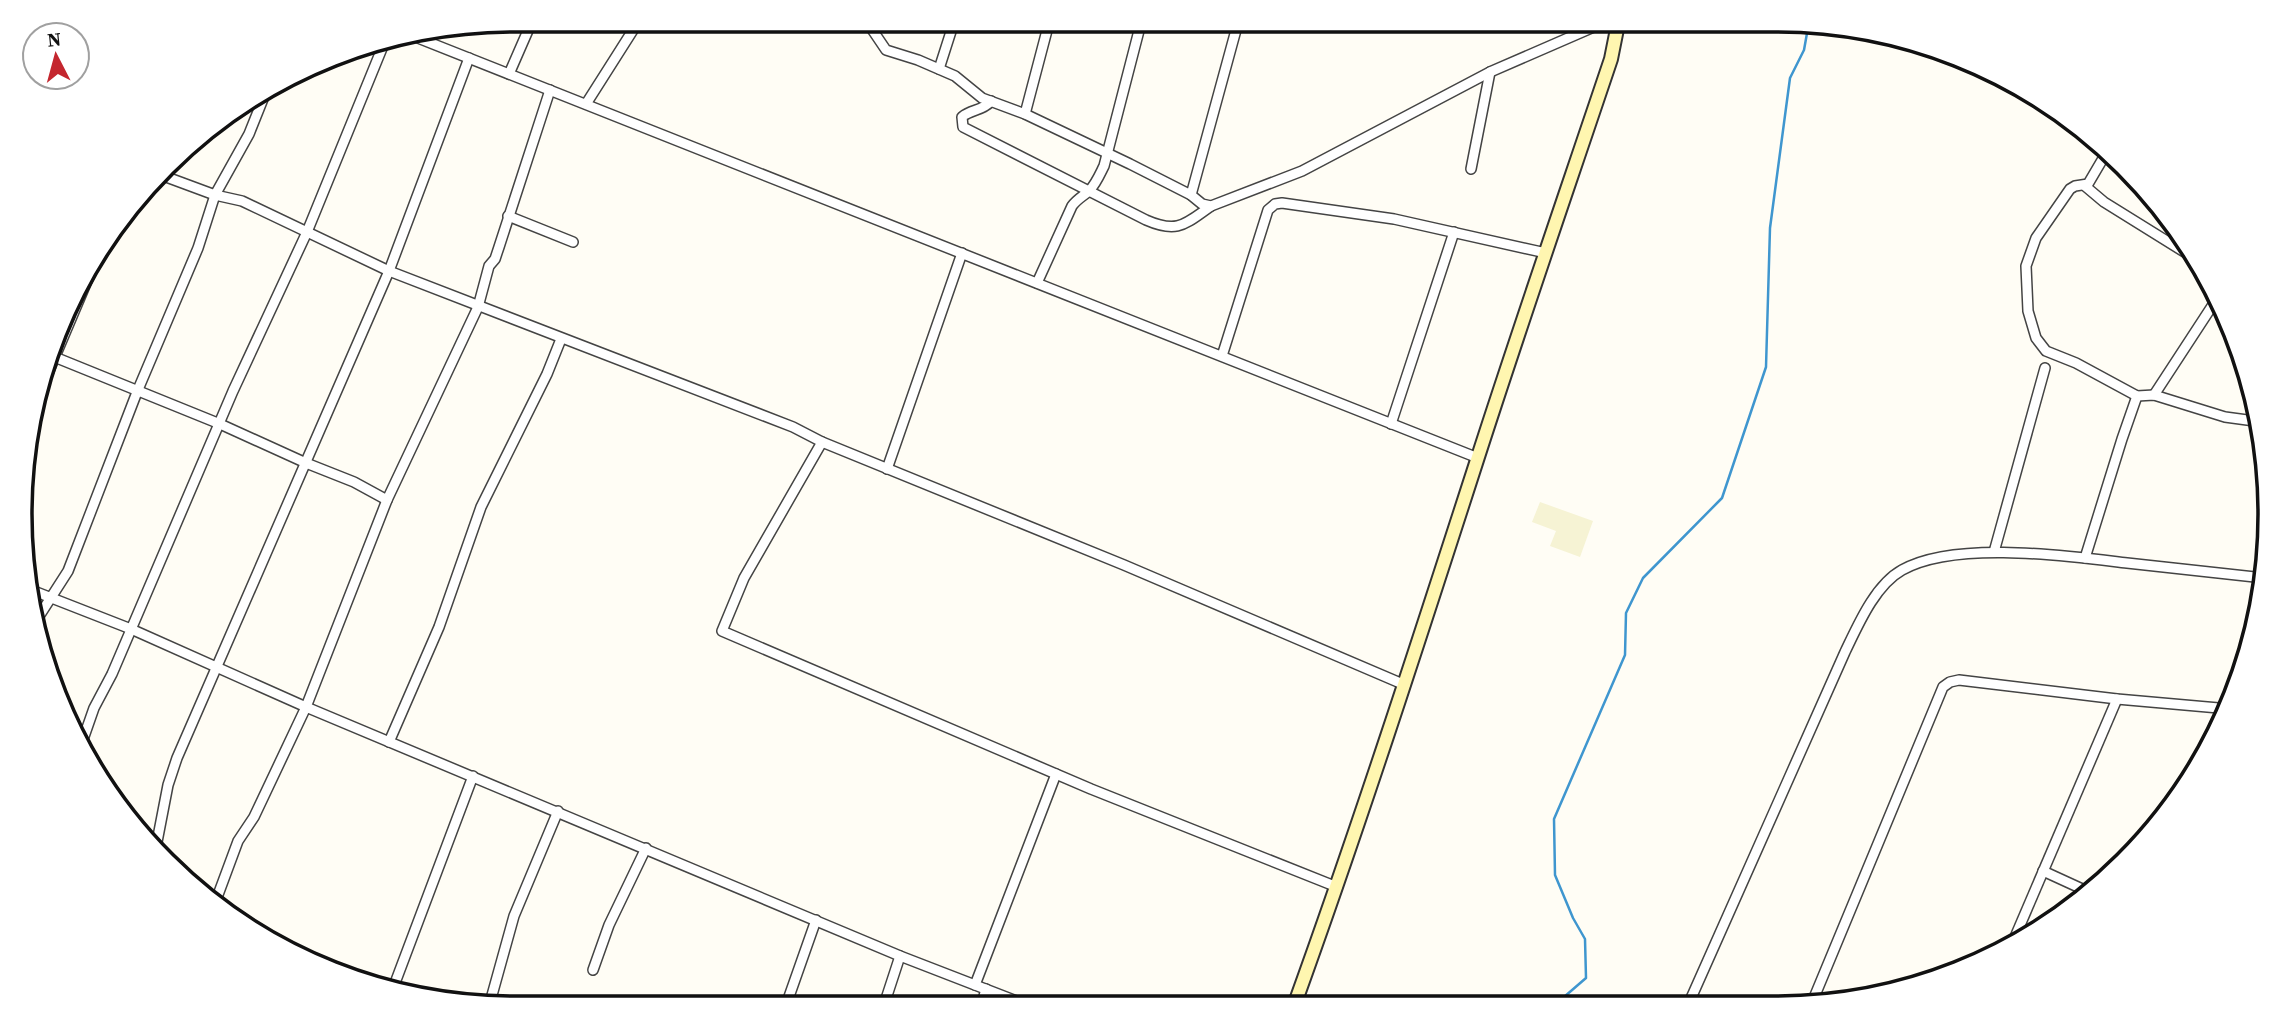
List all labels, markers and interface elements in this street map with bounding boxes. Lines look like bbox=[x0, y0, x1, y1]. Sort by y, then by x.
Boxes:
north arrow bbox=[21, 21, 91, 91]
text: N bbox=[46, 25, 63, 53]

